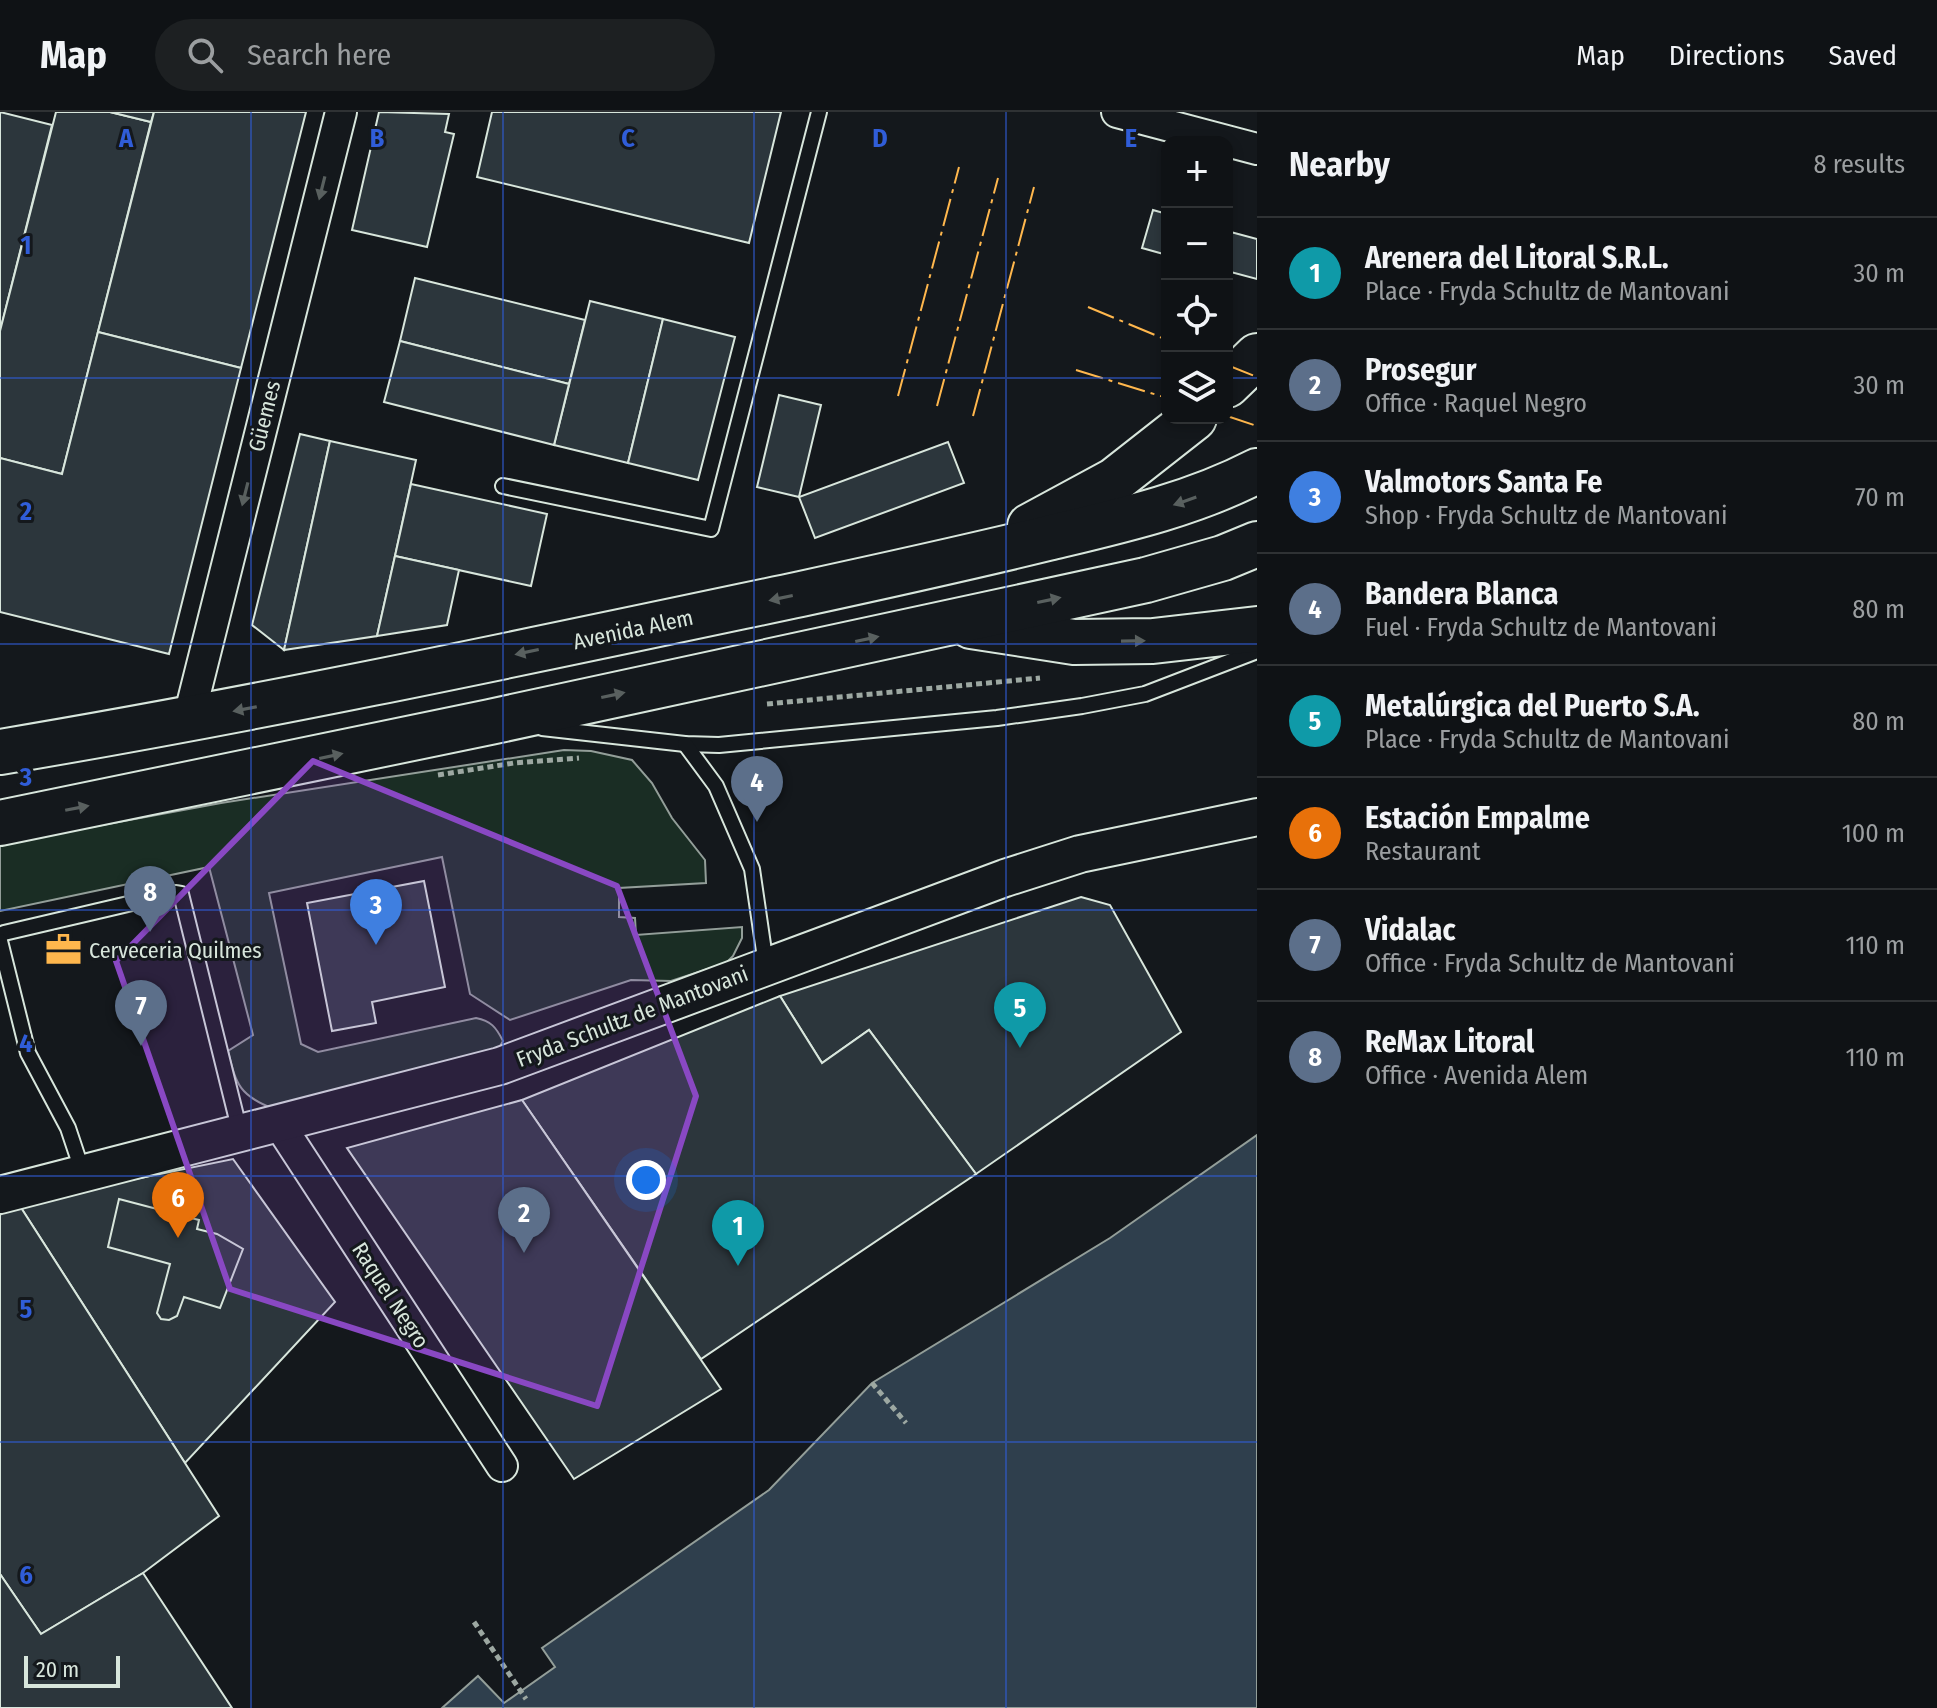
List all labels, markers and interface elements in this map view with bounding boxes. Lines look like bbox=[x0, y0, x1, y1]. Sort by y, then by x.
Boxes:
search box bbox=[155, 19, 715, 91]
text: Map bbox=[40, 32, 107, 78]
icon: search bbox=[183, 33, 227, 77]
text: Search here bbox=[247, 37, 391, 73]
text: Map bbox=[1576, 39, 1625, 72]
text: Directions bbox=[1669, 39, 1785, 72]
text: Saved bbox=[1829, 39, 1897, 72]
text: A bbox=[118, 123, 134, 154]
text: B bbox=[370, 123, 385, 154]
text: C bbox=[621, 123, 635, 154]
text: D bbox=[872, 123, 888, 154]
text: E bbox=[1125, 123, 1137, 154]
map controls bbox=[1161, 136, 1233, 424]
button: + bbox=[1161, 136, 1233, 208]
text: Nearby bbox=[1289, 144, 1390, 185]
text: 8 results bbox=[1814, 149, 1905, 180]
one-way arrow bbox=[316, 175, 328, 200]
button: − bbox=[1161, 208, 1233, 280]
text: 1 bbox=[21, 230, 32, 261]
text: Arenera del Litoral S.R.L. bbox=[1365, 240, 1669, 276]
text: 1 bbox=[1310, 258, 1321, 289]
text: 30 m bbox=[1854, 258, 1905, 289]
text: Place · Fryda Schultz de Mantovani bbox=[1365, 276, 1730, 307]
button: locate bbox=[1161, 280, 1233, 352]
button: layers bbox=[1161, 352, 1233, 424]
text: Prosegur bbox=[1365, 352, 1476, 388]
text: 2 bbox=[1309, 370, 1321, 401]
text: 30 m bbox=[1854, 370, 1905, 401]
street label: Güemes bbox=[243, 378, 286, 454]
text: Office · Raquel Negro bbox=[1365, 388, 1587, 419]
text: Valmotors Santa Fe bbox=[1365, 464, 1602, 500]
one-way arrow bbox=[238, 482, 250, 507]
text: 3 bbox=[1309, 482, 1321, 513]
text: 70 m bbox=[1855, 482, 1905, 513]
text: 2 bbox=[19, 496, 32, 527]
one-way arrow bbox=[1173, 496, 1197, 508]
text: Shop · Fryda Schultz de Mantovani bbox=[1365, 500, 1727, 531]
text: Bandera Blanca bbox=[1365, 576, 1558, 612]
one-way arrow bbox=[768, 592, 793, 605]
one-way arrow bbox=[1037, 593, 1062, 606]
text: 4 bbox=[1308, 594, 1322, 625]
text: 80 m bbox=[1852, 594, 1905, 625]
street label: Avenida Alem bbox=[571, 604, 696, 655]
text: Fuel · Fryda Schultz de Mantovani bbox=[1365, 612, 1717, 643]
one-way arrow bbox=[854, 632, 879, 645]
one-way arrow bbox=[1121, 635, 1146, 647]
one-way arrow bbox=[514, 646, 539, 658]
one-way arrow bbox=[600, 688, 625, 701]
text: Metalúrgica del Puerto S.A. bbox=[1365, 688, 1700, 724]
one-way arrow bbox=[232, 704, 257, 716]
text: 5 bbox=[1309, 706, 1321, 737]
text: 80 m bbox=[1852, 706, 1905, 737]
text: Place · Fryda Schultz de Mantovani bbox=[1365, 724, 1730, 755]
one-way arrow bbox=[319, 749, 344, 762]
pin: 4 bbox=[731, 756, 783, 822]
text: 3 bbox=[19, 762, 32, 793]
text: Estación Empalme bbox=[1365, 800, 1590, 836]
one-way arrow bbox=[64, 801, 89, 814]
text: 6 bbox=[1308, 818, 1322, 849]
text: 100 m bbox=[1842, 818, 1905, 849]
text: Restaurant bbox=[1365, 836, 1481, 867]
pin: 8 bbox=[124, 866, 176, 932]
pin: 3 bbox=[350, 879, 402, 945]
text: Vidalac bbox=[1365, 912, 1456, 948]
text: 7 bbox=[1309, 930, 1321, 961]
text: 110 m bbox=[1845, 930, 1905, 961]
office icon: Cerveceria Quilmes bbox=[44, 931, 82, 969]
place label: Cerveceria Quilmes bbox=[89, 937, 262, 964]
text: Office · Fryda Schultz de Mantovani bbox=[1365, 948, 1735, 979]
street label: Fryda Schultz de Mantovani bbox=[513, 960, 752, 1073]
pin: 7 bbox=[115, 980, 167, 1046]
pin: 5 bbox=[994, 982, 1046, 1048]
text: ReMax Litoral bbox=[1365, 1024, 1534, 1060]
text: 4 bbox=[19, 1028, 33, 1059]
text: 8 bbox=[1308, 1042, 1322, 1073]
text: 110 m bbox=[1845, 1042, 1905, 1073]
text: Office · Avenida Alem bbox=[1365, 1060, 1588, 1091]
your location bbox=[626, 1160, 666, 1200]
pin: 6 bbox=[152, 1172, 204, 1238]
pin: 2 bbox=[498, 1187, 550, 1253]
pin: 1 bbox=[712, 1200, 764, 1266]
street label: Raquel Negro bbox=[346, 1237, 435, 1353]
text: 5 bbox=[20, 1294, 33, 1325]
text: 6 bbox=[19, 1560, 33, 1591]
scale bar bbox=[24, 1652, 120, 1688]
text: 20 m bbox=[36, 1656, 79, 1683]

